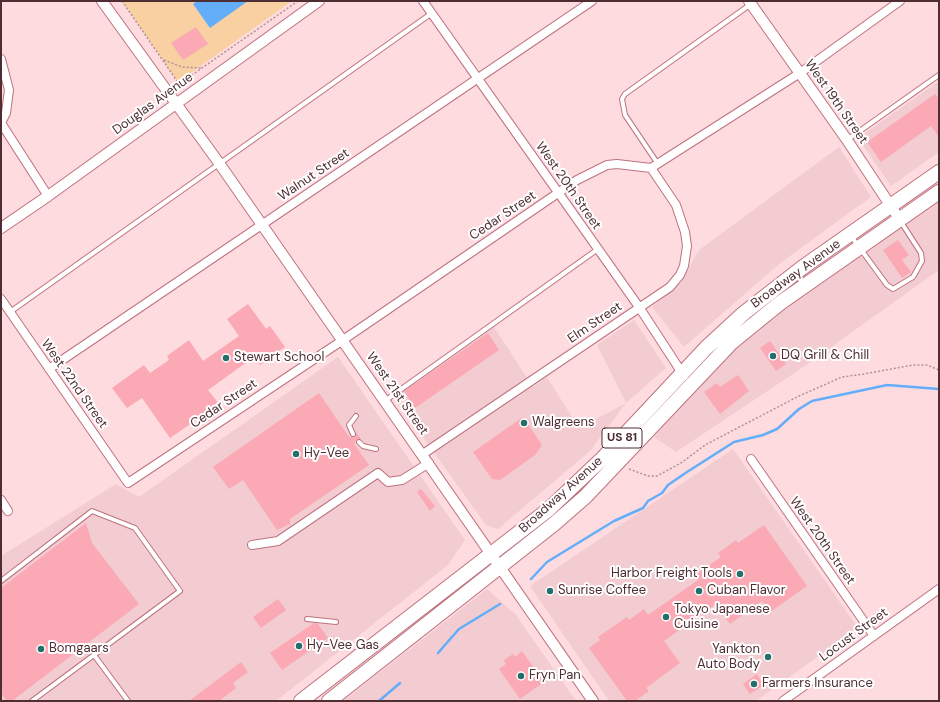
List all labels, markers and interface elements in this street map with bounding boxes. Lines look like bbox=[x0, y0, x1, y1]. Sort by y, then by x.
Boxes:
street label: West 19th Street bbox=[801, 57, 871, 147]
street label: Douglas Avenue bbox=[110, 70, 196, 138]
street label: West 20th Street bbox=[532, 139, 604, 233]
street label: Walnut Street bbox=[276, 146, 352, 204]
street label: Cedar Street bbox=[467, 188, 539, 244]
street label: Broadway Avenue bbox=[748, 236, 844, 312]
street label: Elm Street bbox=[565, 299, 625, 347]
street label: West 22nd Street bbox=[38, 337, 110, 431]
place label: DQ Grill & Chill bbox=[781, 348, 869, 364]
place label: Stewart School bbox=[234, 350, 324, 366]
street label: West 21st Street bbox=[363, 350, 431, 438]
marker: DQ Grill & Chill bbox=[768, 351, 778, 361]
marker: Stewart School bbox=[221, 353, 231, 363]
street label: Cedar Street bbox=[188, 376, 260, 432]
place label: Walgreens bbox=[532, 415, 594, 431]
marker: Walgreens bbox=[519, 418, 529, 428]
road number: US 81 bbox=[602, 428, 642, 448]
place label: Hy-Vee bbox=[304, 446, 349, 462]
marker: Hy-Vee bbox=[291, 449, 301, 459]
street label: Broadway Avenue bbox=[516, 453, 606, 537]
street label: West 20th Street bbox=[786, 494, 858, 588]
place label: Harbor Freight Tools bbox=[611, 566, 732, 582]
marker: Harbor Freight Tools bbox=[735, 569, 745, 579]
place label: Sunrise Coffee bbox=[558, 583, 646, 599]
place label: Cuban Flavor bbox=[707, 583, 786, 599]
marker: Sunrise Coffee bbox=[545, 586, 555, 596]
marker: Cuban Flavor bbox=[694, 586, 704, 596]
place label: Tokyo Japanese Cuisine bbox=[674, 602, 770, 633]
street label: Locust Street bbox=[817, 605, 891, 665]
marker: Tokyo Japanese Cuisine bbox=[661, 612, 671, 622]
place label: Hy-Vee Gas bbox=[307, 638, 379, 654]
place label: Bomgaars bbox=[49, 641, 109, 657]
marker: Hy-Vee Gas bbox=[294, 641, 304, 651]
place label: Yankton Auto Body bbox=[697, 642, 760, 673]
marker: Bomgaars bbox=[36, 644, 46, 654]
marker: Yankton Auto Body bbox=[763, 652, 773, 662]
place label: Fryn Pan bbox=[529, 668, 581, 684]
marker: Fryn Pan bbox=[516, 671, 526, 681]
place label: Farmers Insurance bbox=[762, 676, 873, 692]
marker: Farmers Insurance bbox=[749, 679, 759, 689]

